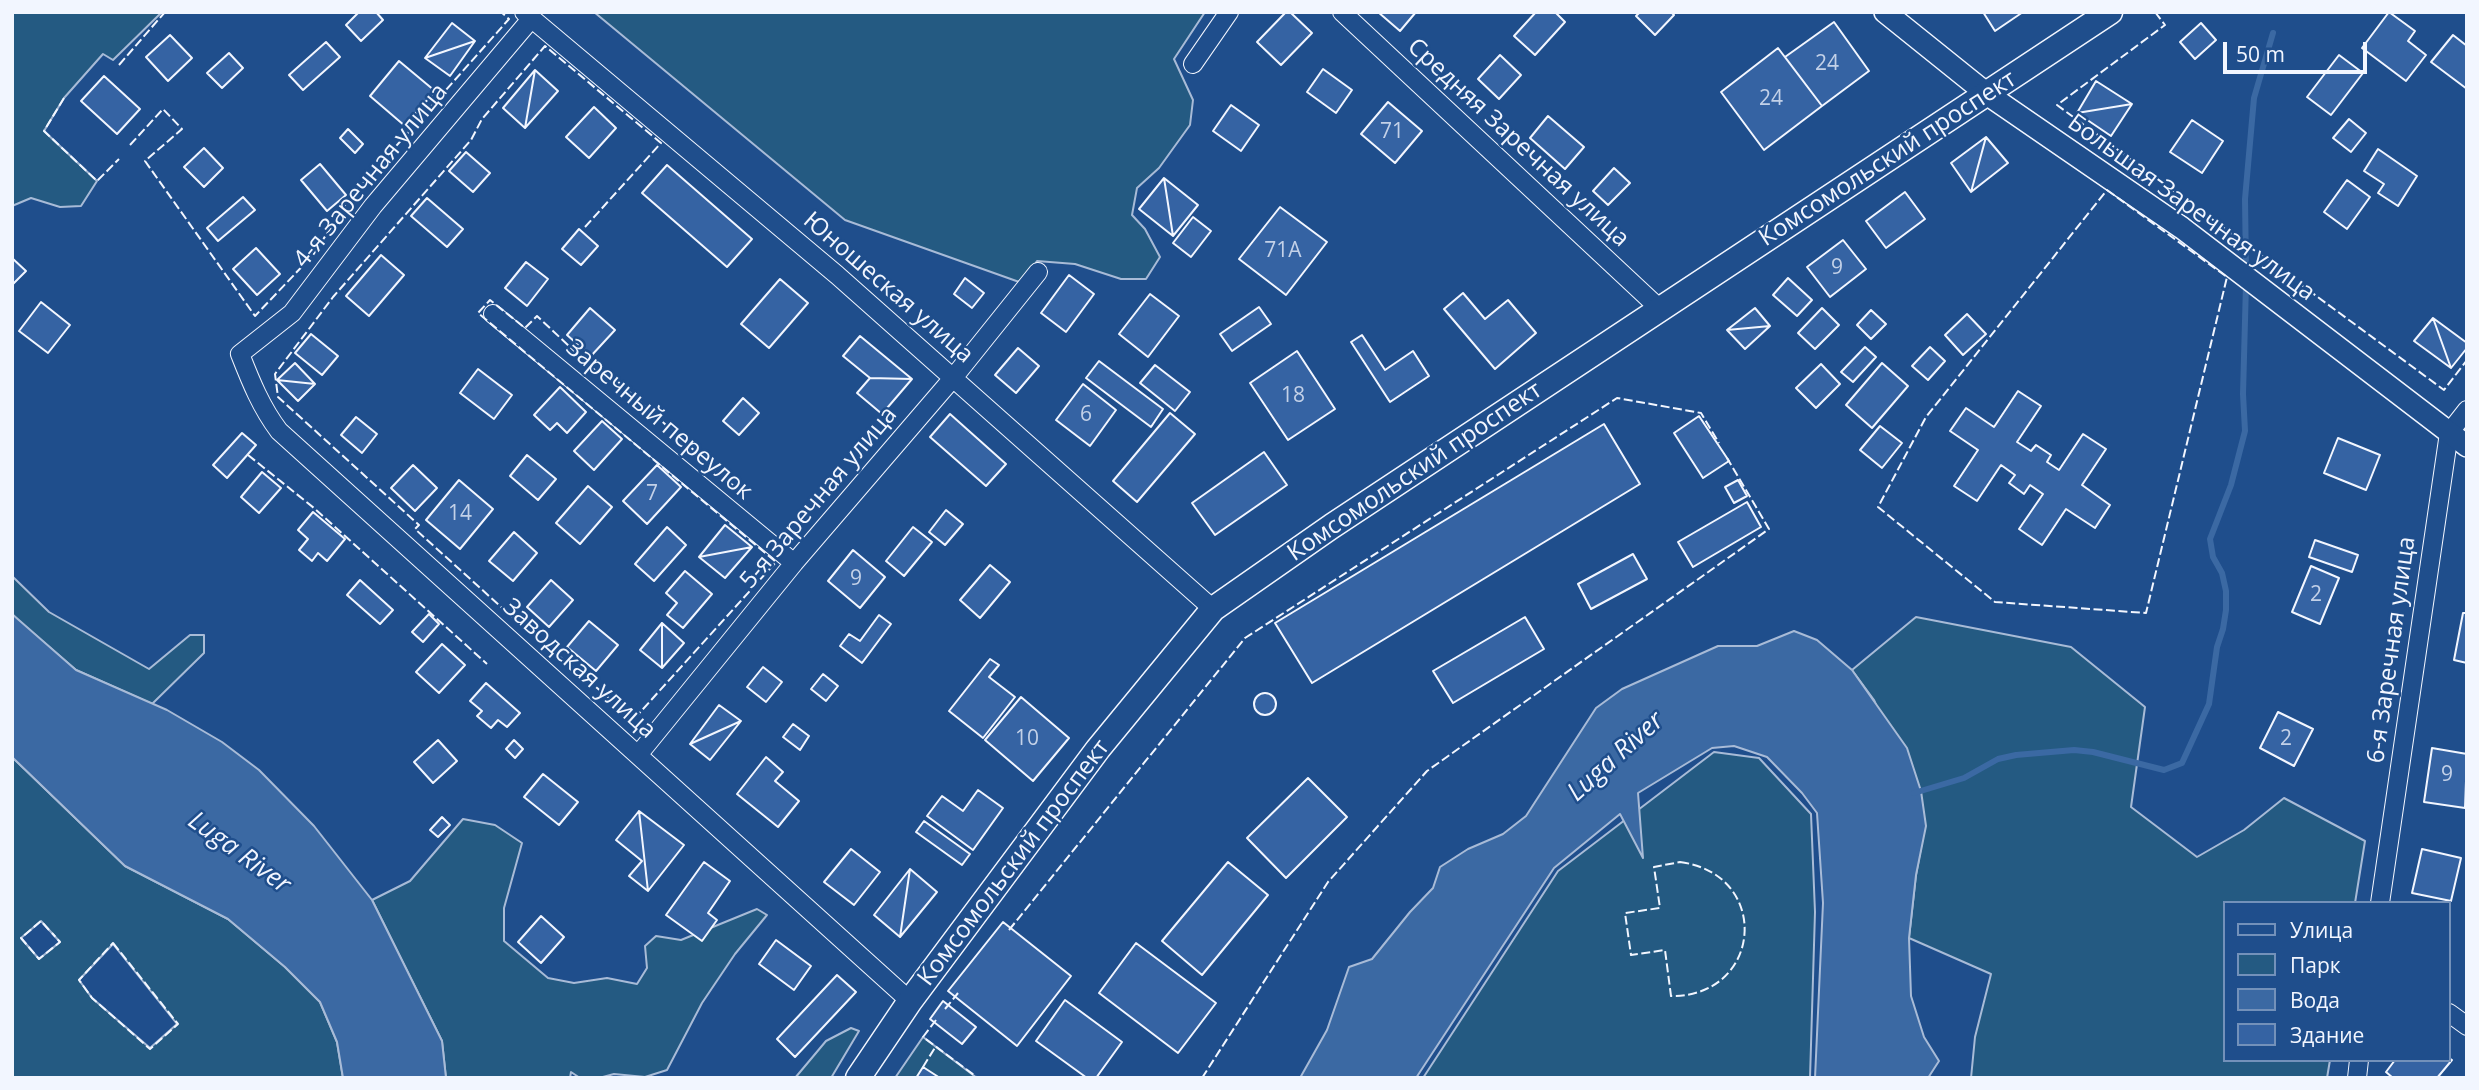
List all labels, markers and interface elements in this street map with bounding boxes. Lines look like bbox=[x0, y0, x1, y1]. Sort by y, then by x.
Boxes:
scale bar bbox=[2227, 28, 2370, 72]
street label: Средняя Заречная улица bbox=[1401, 33, 1635, 253]
text: 50 m bbox=[2236, 40, 2285, 68]
house number: 24 bbox=[1815, 51, 1839, 77]
street label: Комсомольский проспект bbox=[1754, 65, 2022, 253]
street label: 4-я Заречная улица bbox=[288, 78, 454, 274]
house number: 24 bbox=[1759, 86, 1783, 112]
street label: Большая Заречная улица bbox=[2062, 109, 2320, 307]
house number: 71 bbox=[1380, 119, 1404, 145]
street label: Юношеская улица bbox=[797, 206, 979, 370]
house number: 71А bbox=[1264, 238, 1302, 264]
house number: 9 bbox=[1831, 255, 1843, 281]
street label: Заречный переулок bbox=[560, 334, 758, 506]
street label: Комсомольский проспект bbox=[1282, 376, 1548, 568]
house number: 18 bbox=[1281, 383, 1305, 409]
street label: 5-я Заречная улица bbox=[735, 401, 903, 595]
house number: 6 bbox=[1080, 402, 1092, 428]
house number: 7 bbox=[646, 481, 658, 507]
house number: 14 bbox=[448, 501, 472, 527]
street label: 6-я Заречная улица bbox=[2362, 535, 2422, 765]
house number: 9 bbox=[850, 566, 862, 592]
house number: 2 bbox=[2310, 582, 2322, 608]
street label: Заводская улица bbox=[497, 593, 661, 745]
water label: Luga River bbox=[1561, 706, 1671, 808]
house number: 10 bbox=[1015, 726, 1039, 752]
house number: 2 bbox=[2280, 726, 2292, 752]
street label: Комсомольский проспект bbox=[912, 734, 1116, 992]
house number: 9 bbox=[2441, 762, 2453, 788]
water label: Luga River bbox=[182, 805, 296, 901]
legend bbox=[2224, 901, 2451, 1062]
text: Улица bbox=[2290, 916, 2353, 944]
text: Парк bbox=[2290, 951, 2341, 979]
text: Вода bbox=[2290, 986, 2340, 1014]
text: Здание bbox=[2290, 1021, 2364, 1049]

